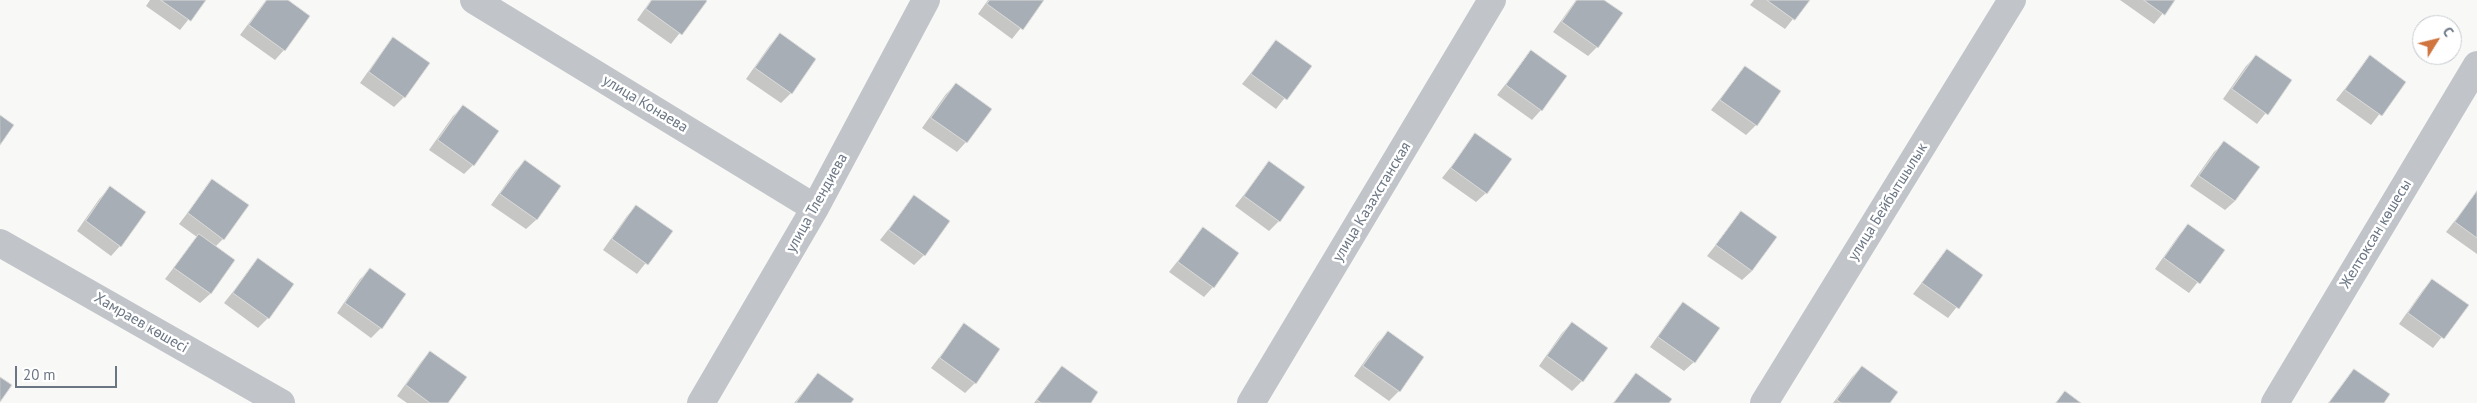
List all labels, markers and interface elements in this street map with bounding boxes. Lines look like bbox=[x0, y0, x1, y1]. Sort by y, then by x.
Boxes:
north arrow bbox=[2412, 15, 2462, 65]
text: С bbox=[2439, 23, 2458, 40]
street label: улица Конаева bbox=[599, 71, 691, 137]
street label: улица Казахстанская bbox=[1329, 139, 1415, 265]
street label: улица Бейбытшылык bbox=[1844, 140, 1932, 264]
street label: улица Тлендиева bbox=[782, 150, 852, 256]
street label: Желтоксан көшесы bbox=[2336, 176, 2416, 292]
street label: Хамраев көшесі bbox=[91, 289, 191, 357]
scale bar bbox=[18, 356, 120, 388]
text: 20 m bbox=[23, 365, 56, 384]

